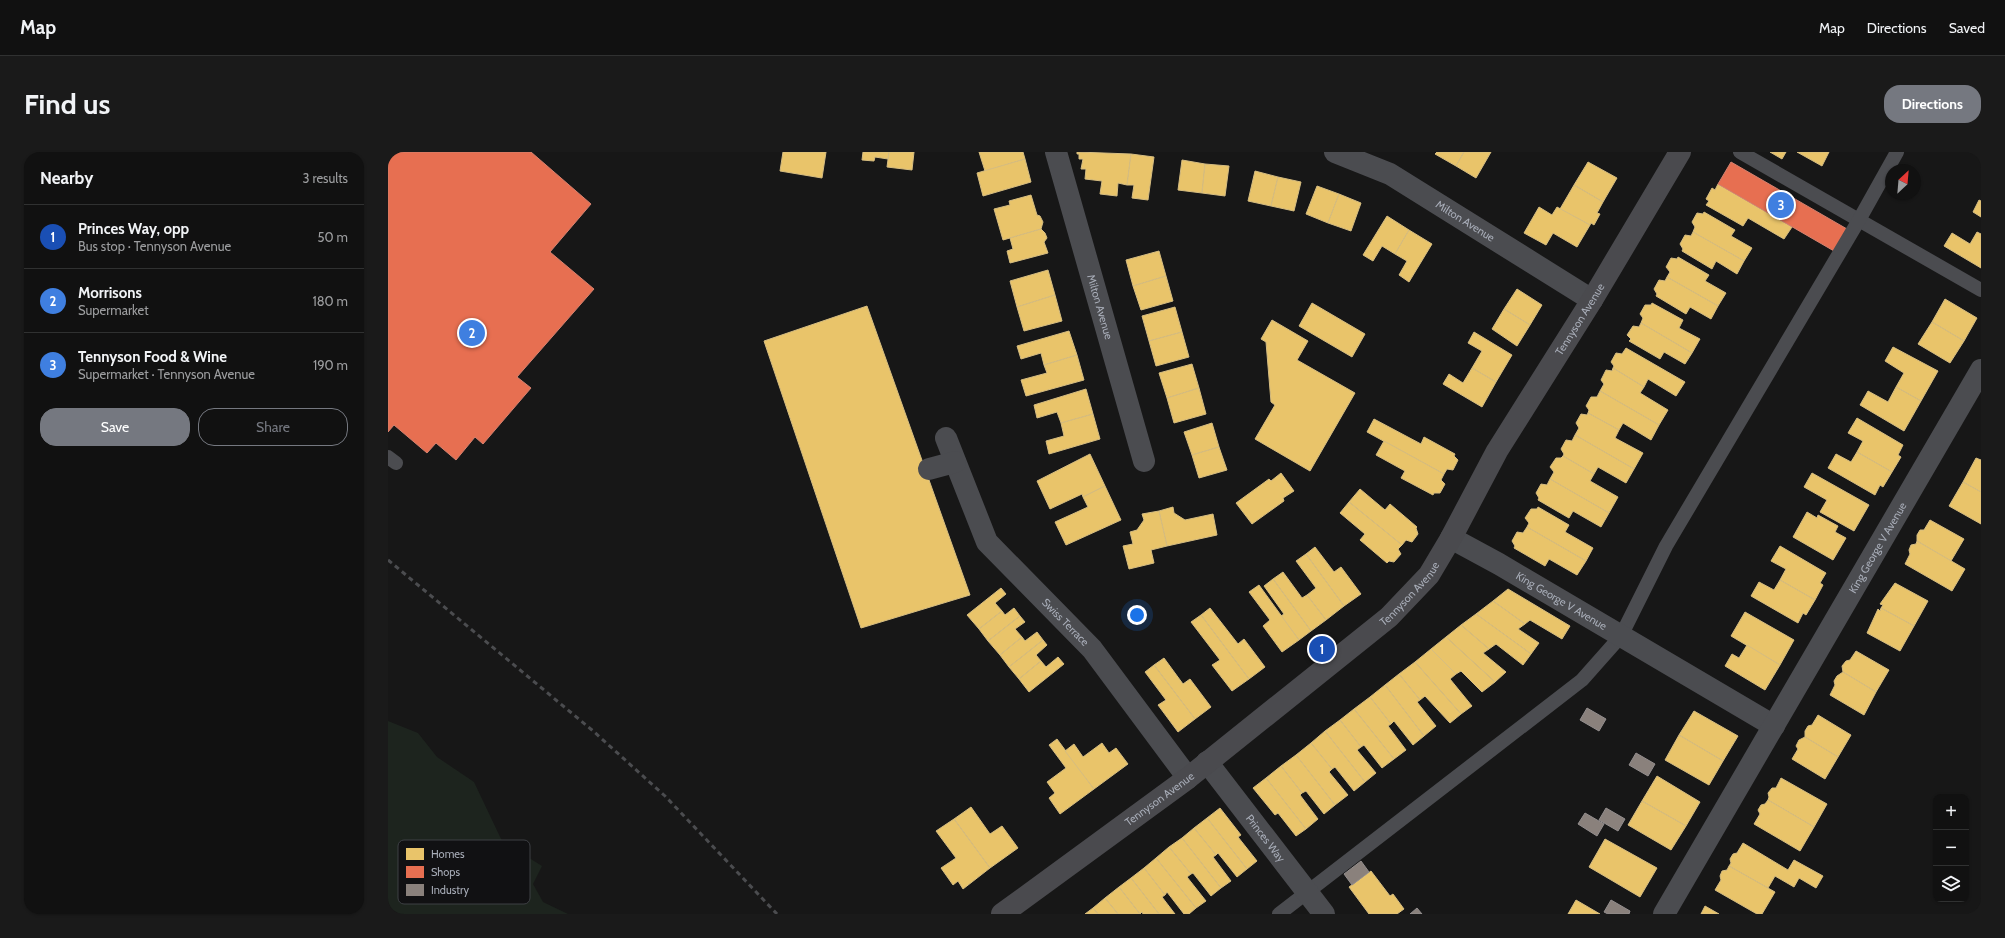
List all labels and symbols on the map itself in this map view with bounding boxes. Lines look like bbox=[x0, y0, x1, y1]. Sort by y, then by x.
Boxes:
north arrow bbox=[1885, 164, 1921, 200]
pin: 3 bbox=[1768, 190, 1794, 220]
street label: Milton Avenue bbox=[1433, 197, 1498, 245]
street label: Milton Avenue bbox=[1084, 273, 1116, 341]
street label: Tennyson Avenue bbox=[1552, 280, 1608, 358]
pin: 2 bbox=[459, 318, 485, 348]
street label: King George V Avenue bbox=[1845, 499, 1910, 596]
street label: Tennyson Avenue bbox=[1377, 559, 1443, 629]
street label: King George V Avenue bbox=[1513, 569, 1610, 633]
street label: Swiss Terrace bbox=[1039, 595, 1092, 649]
your location bbox=[1127, 605, 1147, 625]
pin: 1 bbox=[1309, 634, 1335, 664]
street label: Tennyson Avenue bbox=[1122, 769, 1197, 829]
street label: Princes Way bbox=[1243, 811, 1289, 865]
legend bbox=[398, 840, 530, 904]
text: Homes bbox=[431, 847, 465, 861]
text: Shops bbox=[431, 865, 460, 879]
text: Industry bbox=[431, 883, 469, 897]

